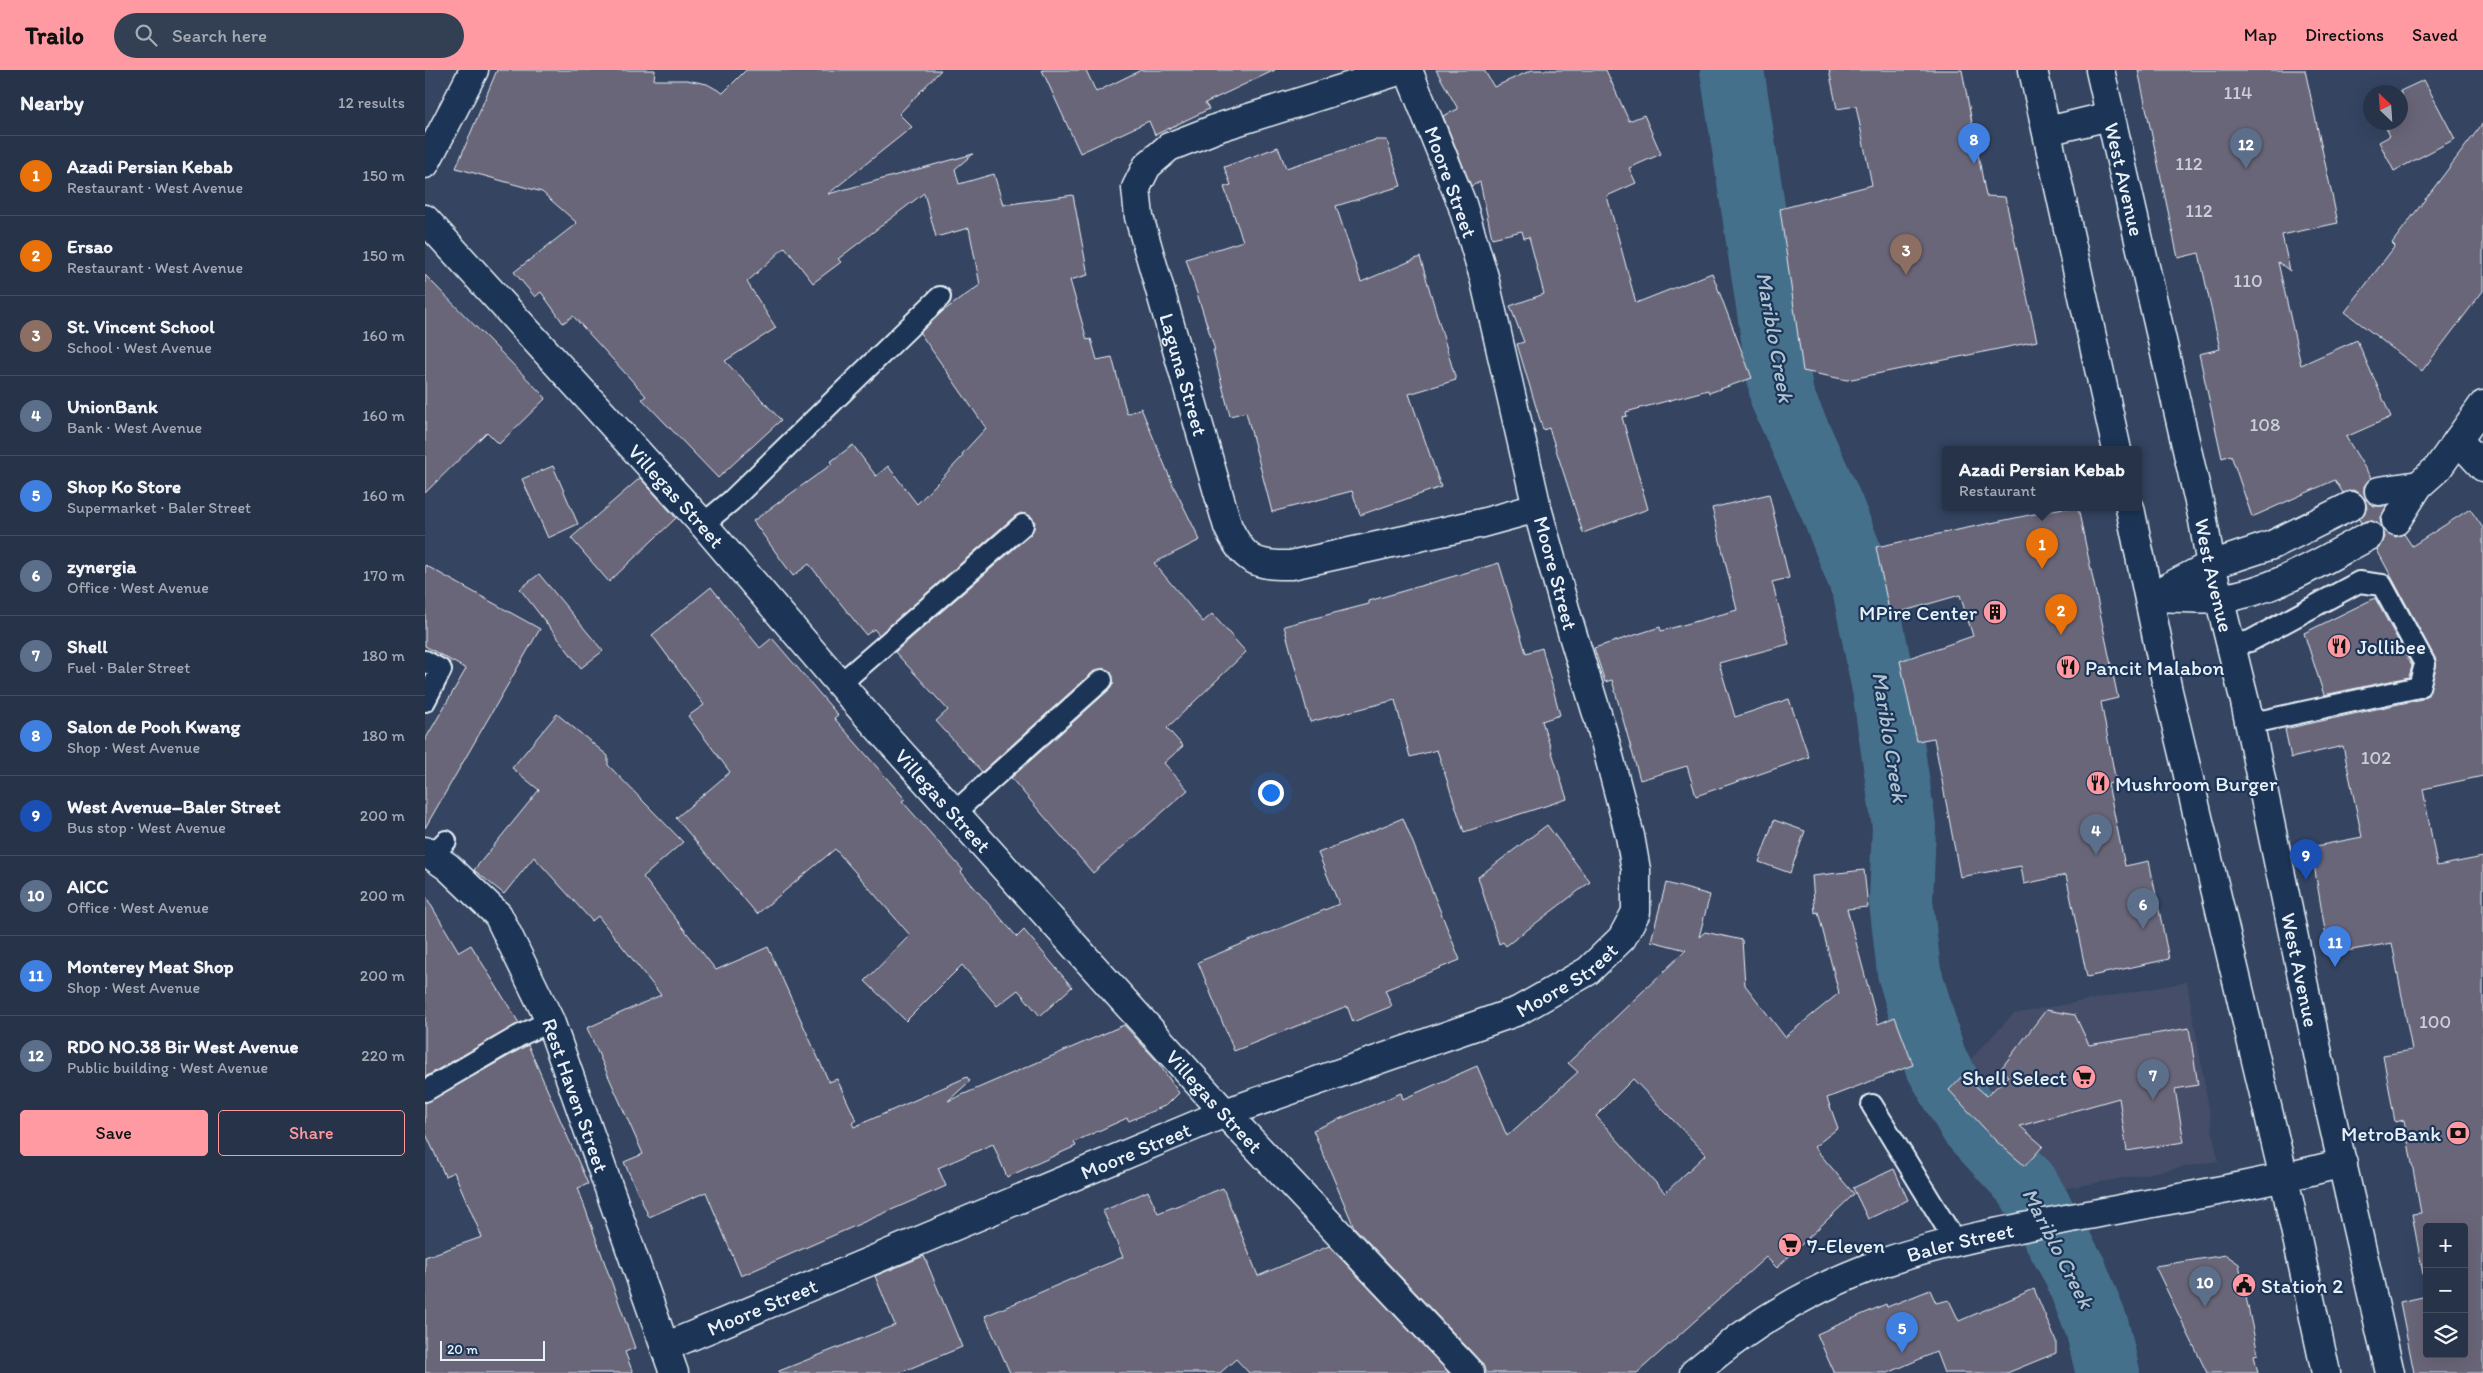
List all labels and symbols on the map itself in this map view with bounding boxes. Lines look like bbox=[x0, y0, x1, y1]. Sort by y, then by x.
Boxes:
house number: 114 bbox=[2223, 81, 2253, 104]
north arrow bbox=[2363, 85, 2408, 130]
street label: West Avenue bbox=[2100, 120, 2150, 238]
street label: Moore Street bbox=[1419, 123, 1483, 241]
pin: 8 bbox=[1958, 123, 1990, 164]
pin: 12 bbox=[2230, 128, 2262, 169]
house number: 112 bbox=[2175, 152, 2203, 175]
house number: 112 bbox=[2185, 199, 2213, 222]
pin: 3 bbox=[1890, 234, 1922, 275]
house number: 110 bbox=[2233, 269, 2263, 292]
water label: Mariblo Creek bbox=[1750, 270, 1800, 406]
street label: Laguna Street bbox=[1155, 310, 1214, 439]
house number: 108 bbox=[2250, 413, 2280, 436]
street label: Villegas Street bbox=[623, 438, 730, 553]
street label: Moore Street bbox=[1529, 513, 1583, 633]
street label: West Avenue bbox=[2190, 516, 2240, 635]
pin: 1 bbox=[2026, 528, 2058, 569]
pin: 2 bbox=[2045, 594, 2077, 635]
building icon: MPire Center bbox=[1982, 599, 2008, 625]
place label: MPire Center bbox=[1859, 600, 1978, 625]
restaurant icon: Jollibee bbox=[2326, 633, 2352, 659]
place label: Jollibee bbox=[2357, 634, 2426, 659]
restaurant icon: Pancit Malabon bbox=[2055, 654, 2081, 680]
place label: Pancit Malabon bbox=[2085, 655, 2225, 680]
water label: Mariblo Creek bbox=[1866, 670, 1914, 806]
street label: Villegas Street bbox=[890, 743, 997, 858]
house number: 102 bbox=[2361, 746, 2391, 769]
restaurant icon: Mushroom Burger bbox=[2085, 770, 2111, 796]
place label: Mushroom Burger bbox=[2115, 771, 2278, 796]
your location bbox=[1258, 780, 1284, 806]
pin: 4 bbox=[2080, 814, 2112, 855]
pin: 9 bbox=[2290, 839, 2322, 880]
pin: 6 bbox=[2127, 888, 2159, 929]
street label: West Avenue bbox=[2277, 910, 2325, 1029]
pin: 11 bbox=[2319, 926, 2351, 967]
street label: Moore Street bbox=[1511, 937, 1622, 1022]
house number: 100 bbox=[2419, 1010, 2451, 1033]
street label: Rest Haven Street bbox=[537, 1015, 615, 1176]
street label: Villegas Street bbox=[1161, 1044, 1268, 1158]
pin: 7 bbox=[2137, 1059, 2169, 1100]
supermarket icon: Shell Select bbox=[2071, 1064, 2097, 1090]
place label: Shell Select bbox=[1962, 1065, 2067, 1090]
street label: Moore Street bbox=[1077, 1116, 1194, 1184]
bank icon: MetroBank bbox=[2445, 1120, 2471, 1146]
place label: MetroBank bbox=[2341, 1121, 2441, 1146]
water label: Mariblo Creek bbox=[2016, 1183, 2101, 1314]
street label: Baler Street bbox=[1904, 1217, 2016, 1267]
supermarket icon: 7-Eleven bbox=[1777, 1232, 1803, 1258]
place label: 7-Eleven bbox=[1807, 1233, 1885, 1258]
pin: 10 bbox=[2189, 1266, 2221, 1307]
street label: Moore Street bbox=[703, 1272, 821, 1341]
public building icon: Station 2 bbox=[2231, 1272, 2257, 1298]
place label: Station 2 bbox=[2261, 1273, 2343, 1298]
pin: 5 bbox=[1886, 1312, 1918, 1353]
scale bar bbox=[440, 1338, 545, 1361]

